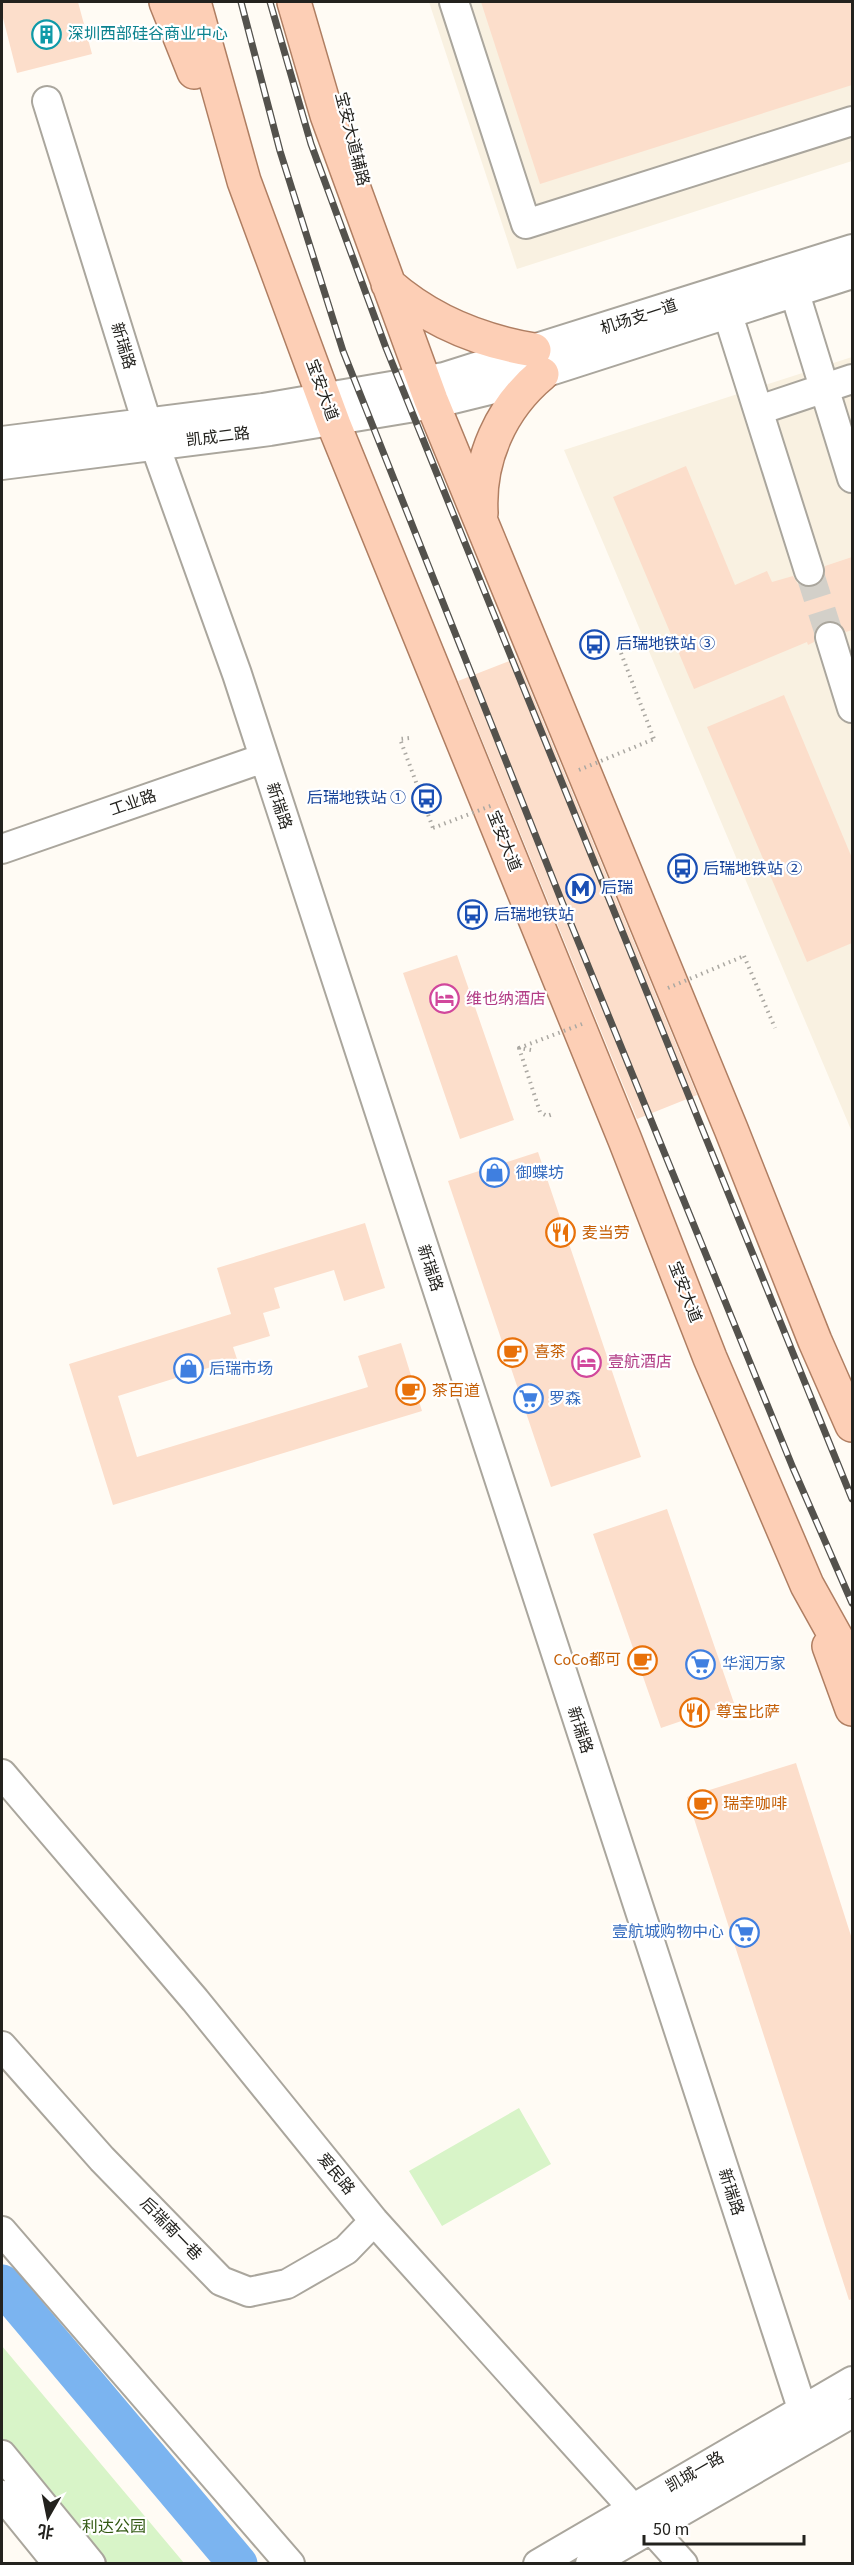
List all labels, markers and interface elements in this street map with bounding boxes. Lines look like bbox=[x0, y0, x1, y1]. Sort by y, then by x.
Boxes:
building icon: 深圳西部硅谷商业中心 bbox=[31, 18, 63, 50]
place label: 深圳西部硅谷商业中心 bbox=[68, 23, 228, 45]
street label: 宝安大道辅路 bbox=[330, 90, 374, 188]
street label: 机场支一道 bbox=[598, 294, 680, 340]
street label: 新瑞路 bbox=[105, 320, 141, 372]
street label: 宝安大道 bbox=[301, 356, 343, 424]
street label: 凯成二路 bbox=[185, 422, 251, 452]
bus stop icon: 后瑞地铁站 ③ bbox=[579, 628, 611, 660]
place label: 后瑞地铁站 ③ bbox=[616, 633, 715, 655]
street label: 新瑞路 bbox=[261, 780, 297, 832]
bus stop icon: 后瑞地铁站 ① bbox=[411, 782, 443, 814]
street label: 工业路 bbox=[107, 785, 159, 821]
place label: 后瑞地铁站 ① bbox=[307, 787, 406, 809]
street label: 宝安大道 bbox=[482, 807, 526, 875]
bus stop icon: 后瑞地铁站 ② bbox=[666, 853, 698, 885]
place label: 后瑞地铁站 ② bbox=[703, 858, 802, 880]
metro station icon: 后瑞 bbox=[564, 872, 596, 904]
place label: 后瑞 bbox=[601, 877, 633, 899]
bus stop icon: 后瑞地铁站 bbox=[457, 899, 489, 931]
place label: 后瑞地铁站 bbox=[494, 904, 574, 926]
hotel icon: 维也纳酒店 bbox=[429, 983, 461, 1015]
place label: 维也纳酒店 bbox=[466, 988, 546, 1010]
shop icon: 御蝶坊 bbox=[479, 1157, 511, 1189]
place label: 御蝶坊 bbox=[516, 1162, 564, 1184]
restaurant icon: 麦当劳 bbox=[545, 1217, 577, 1249]
place label: 麦当劳 bbox=[582, 1222, 630, 1244]
street label: 新瑞路 bbox=[412, 1242, 448, 1294]
street label: 宝安大道 bbox=[663, 1258, 707, 1326]
cafe icon: 喜茶 bbox=[497, 1336, 529, 1368]
place label: 喜茶 bbox=[534, 1341, 566, 1363]
hotel icon: 壹航酒店 bbox=[571, 1346, 603, 1378]
place label: 壹航酒店 bbox=[608, 1351, 672, 1373]
shop icon: 后瑞市场 bbox=[172, 1353, 204, 1385]
place label: 后瑞市场 bbox=[209, 1358, 273, 1380]
cafe icon: 茶百道 bbox=[395, 1375, 427, 1407]
place label: 茶百道 bbox=[432, 1380, 480, 1402]
supermarket icon: 罗森 bbox=[512, 1383, 544, 1415]
place label: 罗森 bbox=[549, 1388, 581, 1410]
cafe icon: CoCo都可 bbox=[626, 1644, 658, 1676]
supermarket icon: 华润万家 bbox=[685, 1648, 717, 1680]
place label: CoCo都可 bbox=[553, 1649, 621, 1671]
place label: 华润万家 bbox=[722, 1653, 786, 1675]
restaurant icon: 尊宝比萨 bbox=[679, 1696, 711, 1728]
place label: 尊宝比萨 bbox=[716, 1701, 780, 1723]
street label: 新瑞路 bbox=[562, 1704, 598, 1756]
cafe icon: 瑞幸咖啡 bbox=[686, 1788, 718, 1820]
place label: 瑞幸咖啡 bbox=[723, 1793, 787, 1815]
supermarket icon: 壹航城购物中心 bbox=[729, 1916, 761, 1948]
place label: 壹航城购物中心 bbox=[612, 1921, 724, 1943]
street label: 爱民路 bbox=[312, 2148, 360, 2200]
street label: 新瑞路 bbox=[713, 2166, 749, 2218]
street label: 后瑞南一巷 bbox=[135, 2193, 207, 2265]
street label: 凯城一路 bbox=[662, 2446, 728, 2498]
north arrow bbox=[18, 2487, 78, 2547]
scale bar bbox=[644, 2508, 804, 2546]
park label: 利达公园 bbox=[82, 2516, 146, 2538]
text: 50 m bbox=[653, 2517, 689, 2542]
text: 北 bbox=[36, 2519, 55, 2543]

